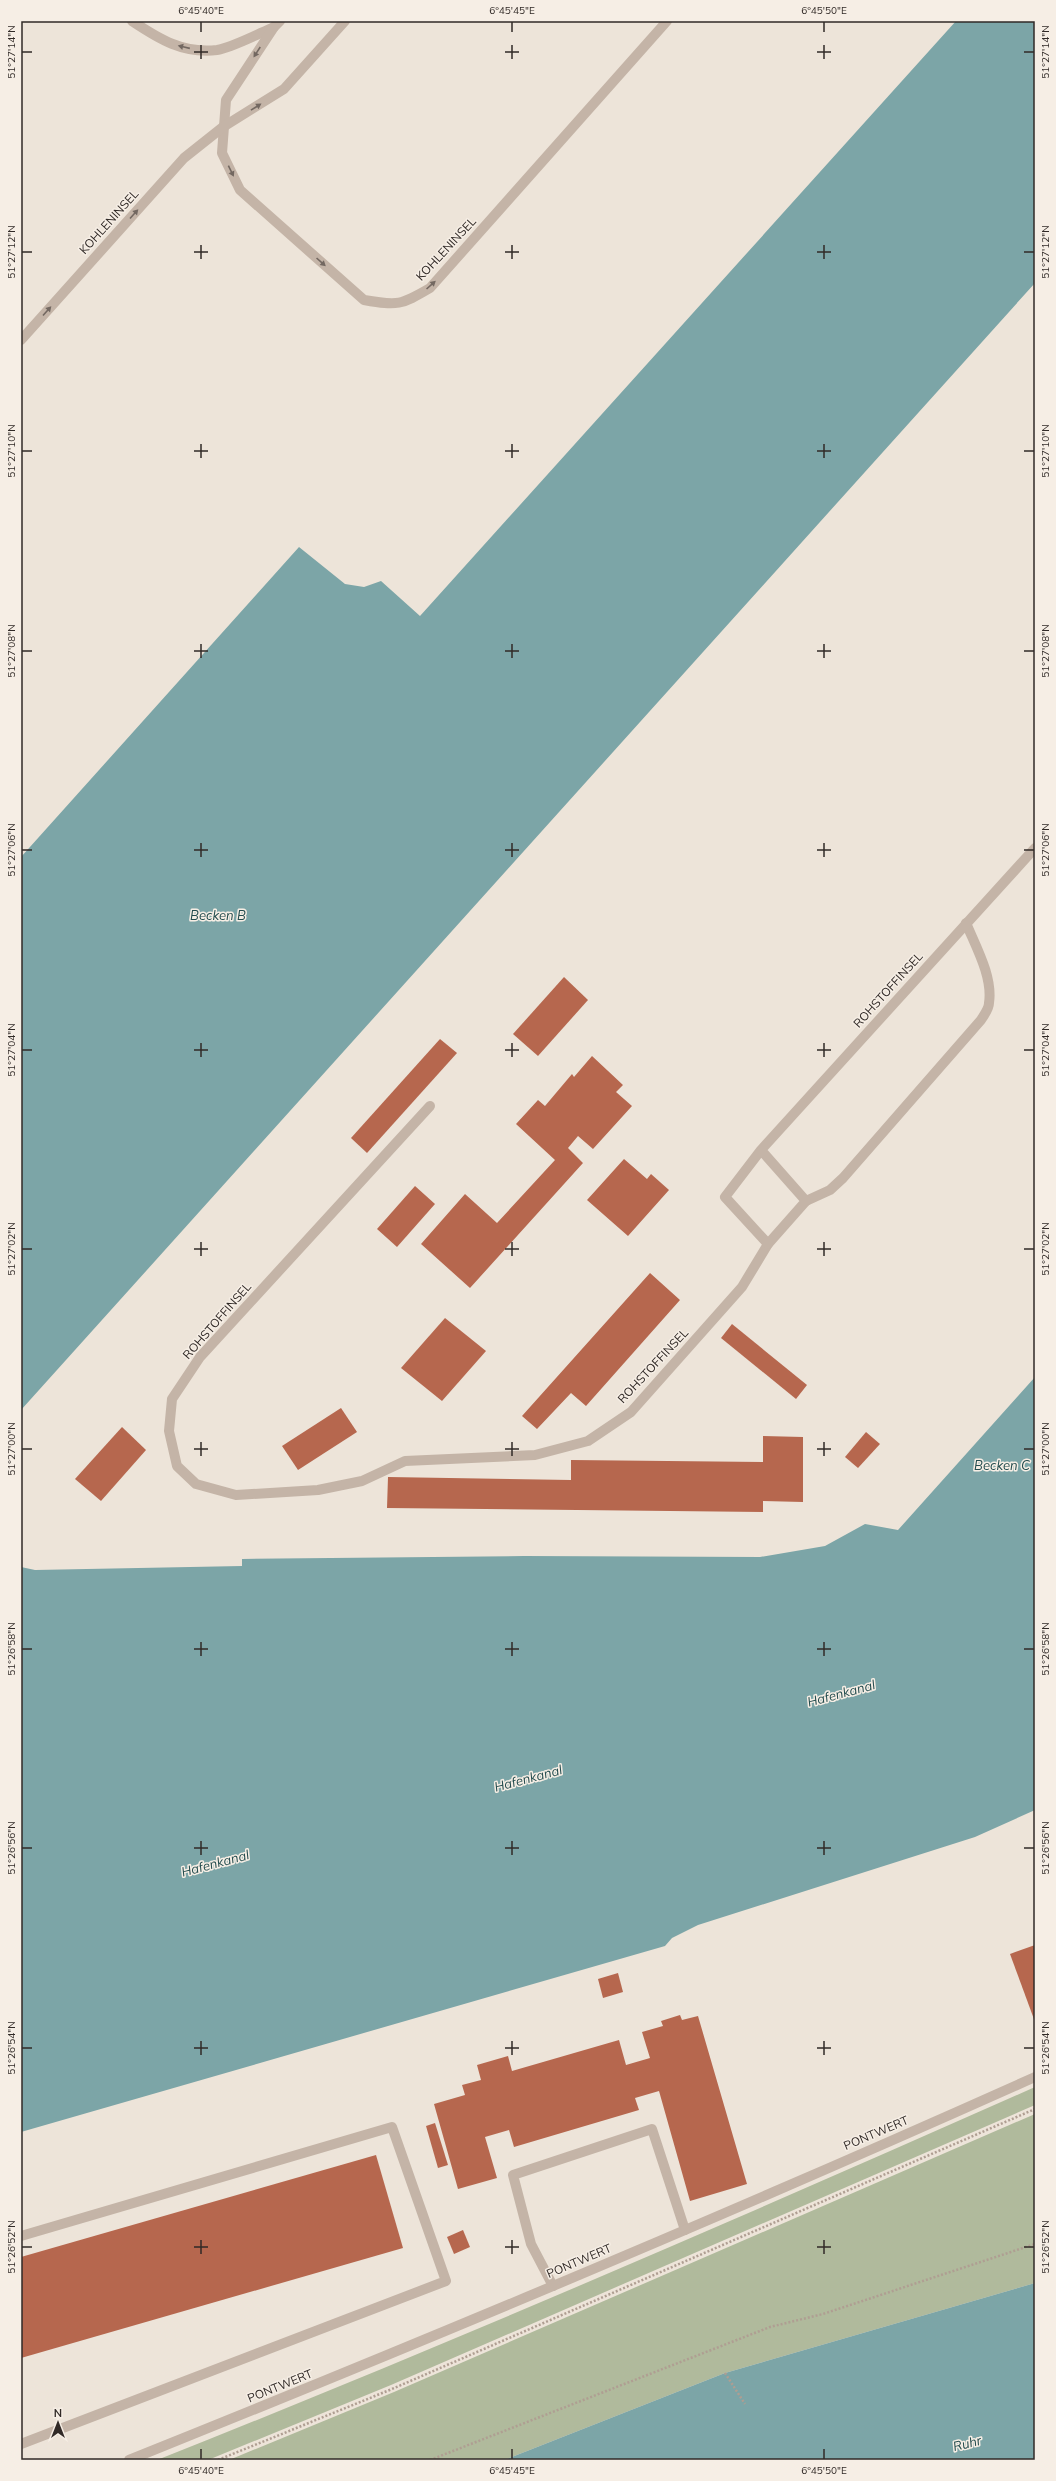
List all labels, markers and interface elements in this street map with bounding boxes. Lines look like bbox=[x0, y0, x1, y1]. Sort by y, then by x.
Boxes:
text: 6°45'40"E bbox=[178, 4, 224, 17]
text: 6°45'45"E bbox=[489, 4, 535, 17]
text: 6°45'50"E bbox=[801, 4, 847, 17]
text: 51°27'14"N bbox=[5, 25, 18, 79]
text: 51°27'14"N bbox=[1039, 25, 1052, 79]
one-way arrow bbox=[178, 44, 190, 50]
one-way arrow bbox=[254, 47, 261, 58]
one-way arrow bbox=[251, 103, 261, 111]
one-way arrow bbox=[228, 165, 234, 177]
street label: KOHLENINSEL bbox=[76, 186, 142, 257]
one-way arrow bbox=[129, 209, 139, 219]
street label: KOHLENINSEL bbox=[412, 213, 479, 284]
text: 51°27'12"N bbox=[5, 225, 18, 279]
text: 51°27'12"N bbox=[1039, 225, 1052, 279]
one-way arrow bbox=[316, 258, 327, 267]
one-way arrow bbox=[426, 281, 436, 290]
one-way arrow bbox=[42, 306, 52, 316]
text: 51°27'10"N bbox=[5, 424, 18, 478]
text: 51°27'10"N bbox=[1039, 424, 1052, 478]
text: 51°27'08"N bbox=[5, 624, 18, 678]
text: 51°27'08"N bbox=[1039, 624, 1052, 678]
text: 51°27'06"N bbox=[5, 823, 18, 877]
text: 51°27'06"N bbox=[1039, 823, 1052, 877]
water label: Becken B bbox=[190, 907, 246, 923]
street label: ROHSTOFFINSEL bbox=[850, 948, 926, 1031]
text: 51°27'04"N bbox=[5, 1023, 18, 1077]
text: 51°27'04"N bbox=[1039, 1023, 1052, 1077]
text: 51°27'02"N bbox=[5, 1222, 18, 1276]
text: 51°27'02"N bbox=[1039, 1222, 1052, 1276]
street label: ROHSTOFFINSEL bbox=[179, 1279, 254, 1362]
street label: ROHSTOFFINSEL bbox=[614, 1325, 691, 1406]
text: 51°27'00"N bbox=[5, 1422, 18, 1476]
text: 51°27'00"N bbox=[1039, 1422, 1052, 1476]
water label: Becken C bbox=[974, 1457, 1030, 1473]
text: 51°26'58"N bbox=[5, 1622, 18, 1676]
text: 51°26'58"N bbox=[1039, 1622, 1052, 1676]
water label: Hafenkanal bbox=[805, 1676, 878, 1710]
water label: Hafenkanal bbox=[492, 1761, 565, 1795]
text: 51°26'56"N bbox=[5, 1821, 18, 1875]
text: 51°26'56"N bbox=[1039, 1821, 1052, 1875]
water label: Hafenkanal bbox=[179, 1846, 252, 1880]
text: 51°26'54"N bbox=[5, 2021, 18, 2075]
text: 51°26'54"N bbox=[1039, 2021, 1052, 2075]
street label: PONTWERT bbox=[841, 2112, 911, 2153]
text: 51°26'52"N bbox=[5, 2220, 18, 2274]
text: 51°26'52"N bbox=[1039, 2220, 1052, 2274]
street label: PONTWERT bbox=[544, 2240, 614, 2281]
street label: PONTWERT bbox=[245, 2365, 315, 2405]
north arrow bbox=[38, 2403, 78, 2443]
text: N bbox=[54, 2406, 62, 2420]
water label: Ruhr bbox=[951, 2431, 984, 2454]
text: 6°45'40"E bbox=[178, 2464, 224, 2477]
text: 6°45'45"E bbox=[489, 2464, 535, 2477]
text: 6°45'50"E bbox=[801, 2464, 847, 2477]

